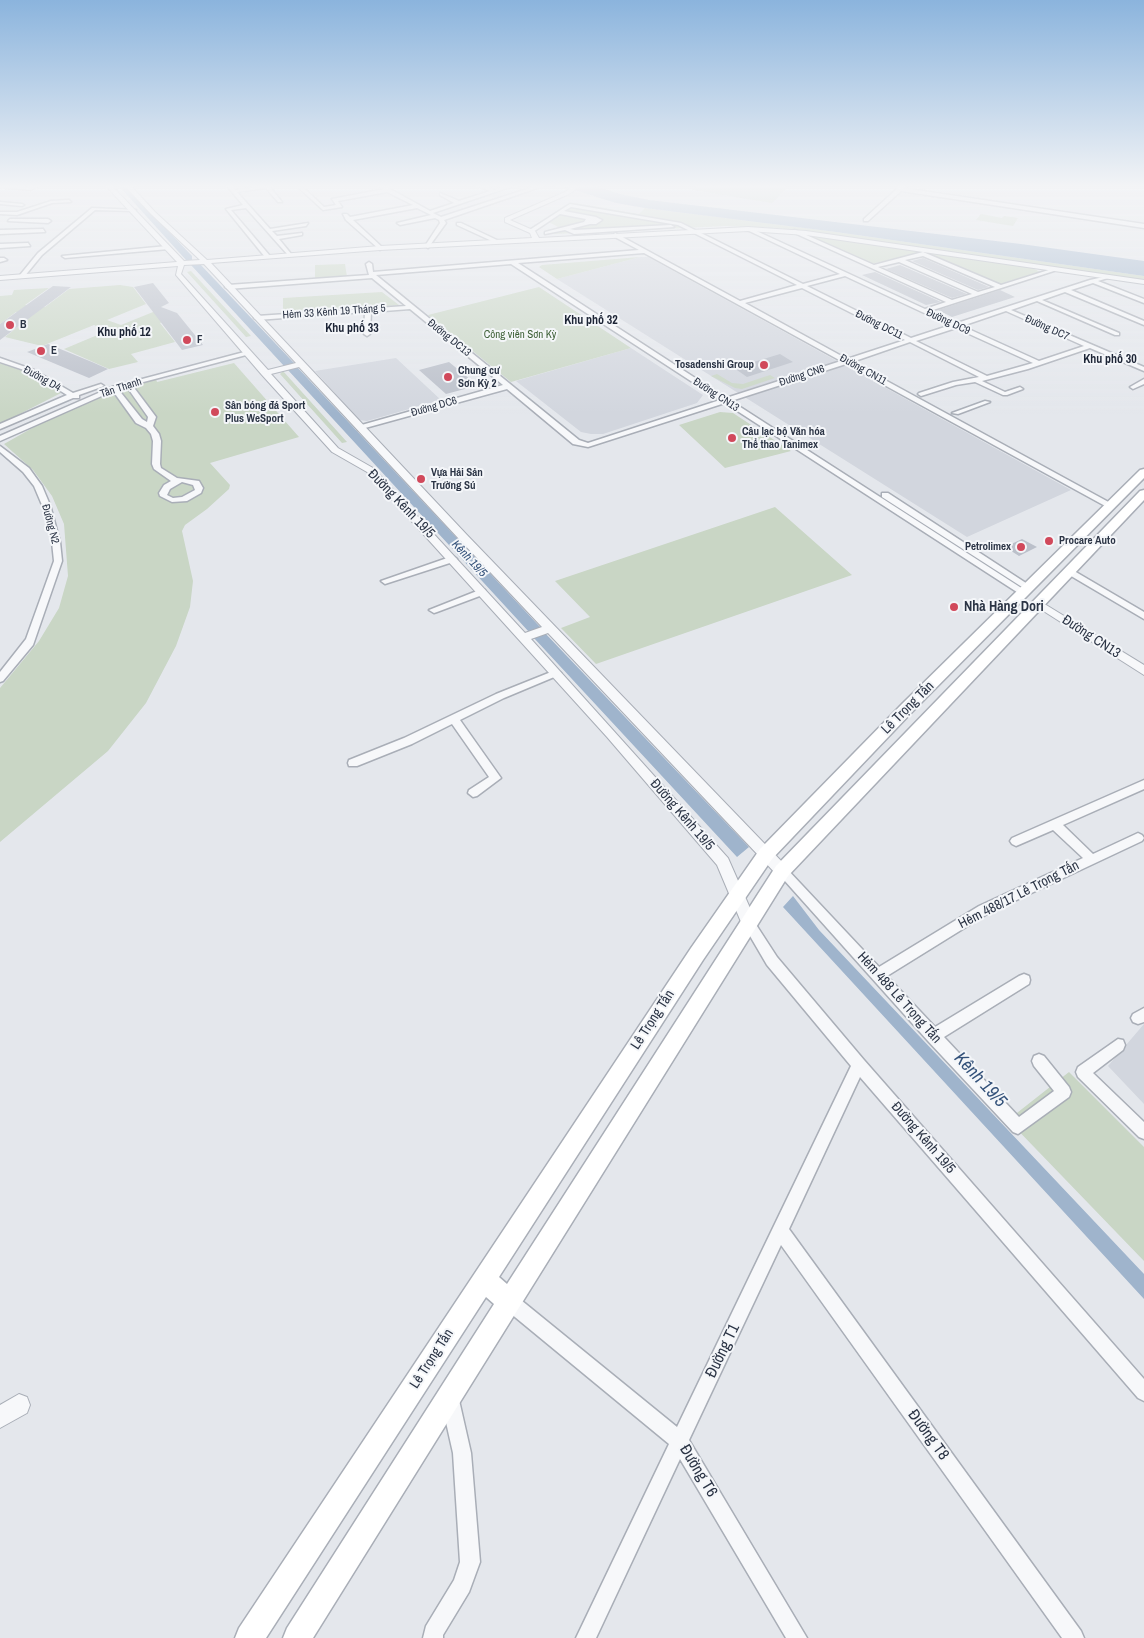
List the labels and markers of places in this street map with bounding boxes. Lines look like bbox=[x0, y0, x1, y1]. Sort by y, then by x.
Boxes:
place label: B bbox=[20, 318, 27, 332]
marker: B bbox=[4, 319, 16, 331]
place label: F bbox=[197, 333, 203, 347]
marker: F bbox=[181, 334, 193, 346]
place label: E bbox=[51, 344, 57, 358]
marker: E bbox=[35, 345, 47, 357]
place label: Tosadenshi Group bbox=[675, 358, 754, 372]
marker: Tosadenshi Group bbox=[758, 359, 770, 371]
place label: Chung cư Sơn Kỳ 2 bbox=[458, 364, 500, 390]
marker: Chung cư Sơn Kỳ 2 bbox=[442, 371, 454, 383]
place label: Sân bóng đá Sport Plus WeSport bbox=[225, 399, 305, 425]
marker: Sân bóng đá Sport Plus WeSport bbox=[209, 406, 221, 418]
place label: Câu lạc bộ Văn hóa Thể thao Tanimex bbox=[742, 425, 825, 451]
marker: Câu lạc bộ Văn hóa Thể thao Tanimex bbox=[726, 432, 738, 444]
place label: Vựa Hải Sản Trường Sú bbox=[431, 466, 483, 492]
marker: Vựa Hải Sản Trường Sú bbox=[415, 473, 427, 485]
place label: Procare Auto bbox=[1059, 534, 1116, 548]
marker: Procare Auto bbox=[1043, 535, 1055, 547]
place label: Petrolimex bbox=[965, 540, 1011, 554]
marker: Petrolimex bbox=[1015, 541, 1027, 553]
place label: Nhà Hàng Dori bbox=[964, 599, 1044, 615]
marker: Nhà Hàng Dori bbox=[948, 601, 960, 613]

